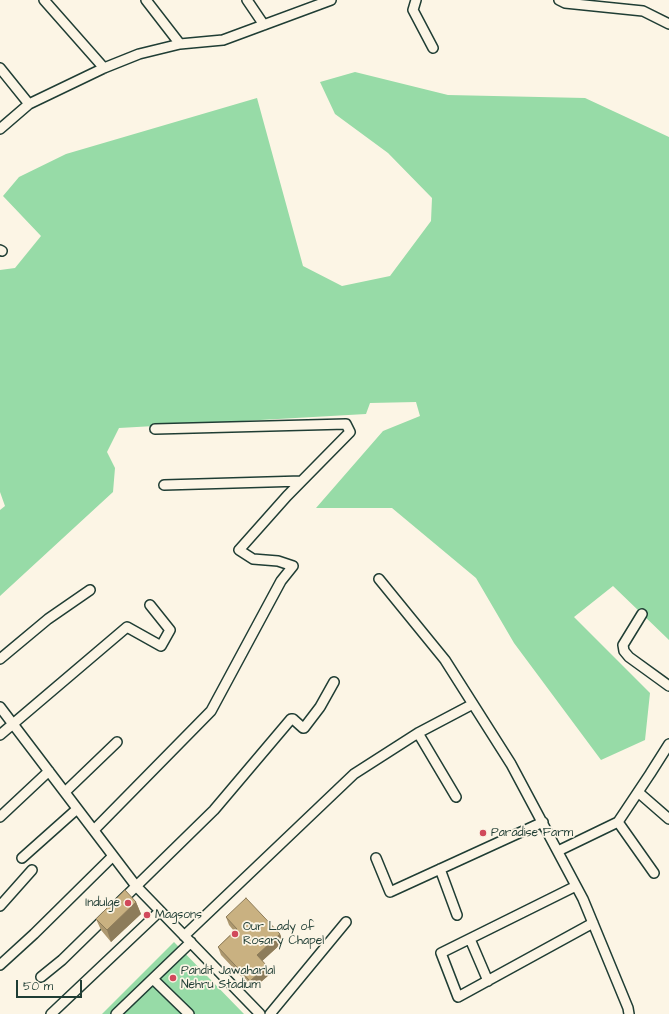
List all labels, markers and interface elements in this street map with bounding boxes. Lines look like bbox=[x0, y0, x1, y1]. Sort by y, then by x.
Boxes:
place label: Paradise Farm bbox=[491, 826, 573, 840]
marker: Paradise Farm bbox=[478, 828, 488, 838]
place label: Indulge bbox=[85, 896, 120, 910]
marker: Indulge bbox=[123, 898, 133, 908]
place label: Magsons bbox=[155, 908, 202, 922]
marker: Magsons bbox=[142, 910, 152, 920]
place label: Our Lady of Rosary Chapel bbox=[243, 920, 324, 948]
marker: Our Lady of Rosary Chapel bbox=[230, 929, 240, 939]
place label: Pandit Jawaharlal Nehru Stadium bbox=[181, 964, 275, 992]
scale bar bbox=[18, 972, 84, 998]
marker: Pandit Jawaharlal Nehru Stadium bbox=[168, 973, 178, 983]
text: 50 m bbox=[23, 978, 53, 995]

